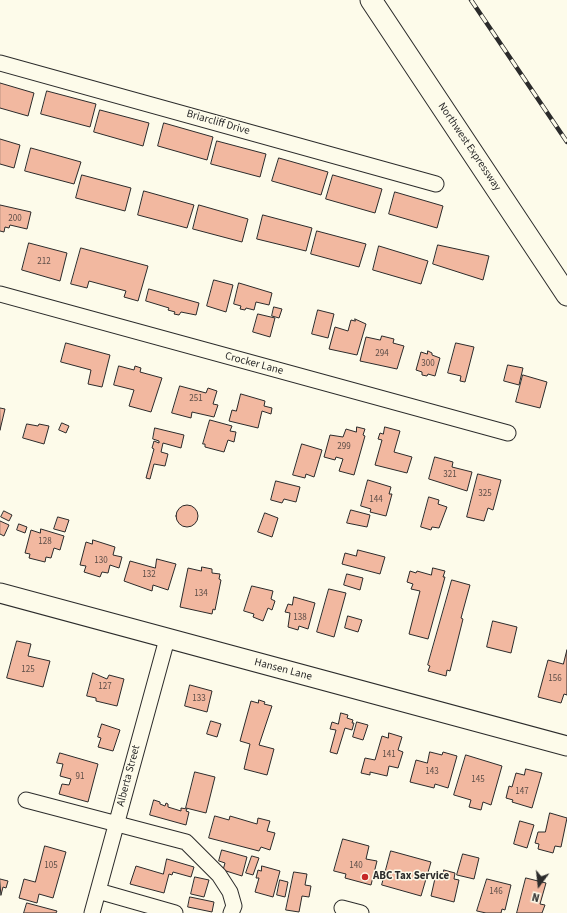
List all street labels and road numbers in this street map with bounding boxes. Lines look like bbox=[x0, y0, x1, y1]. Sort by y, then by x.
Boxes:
street label: Northwest Expressway bbox=[435, 100, 503, 194]
street label: Briarcliff Drive bbox=[185, 108, 251, 138]
street label: Crocker Lane bbox=[223, 350, 285, 378]
street label: Hansen Lane bbox=[253, 656, 313, 684]
street label: Alberta Street bbox=[114, 744, 144, 808]

